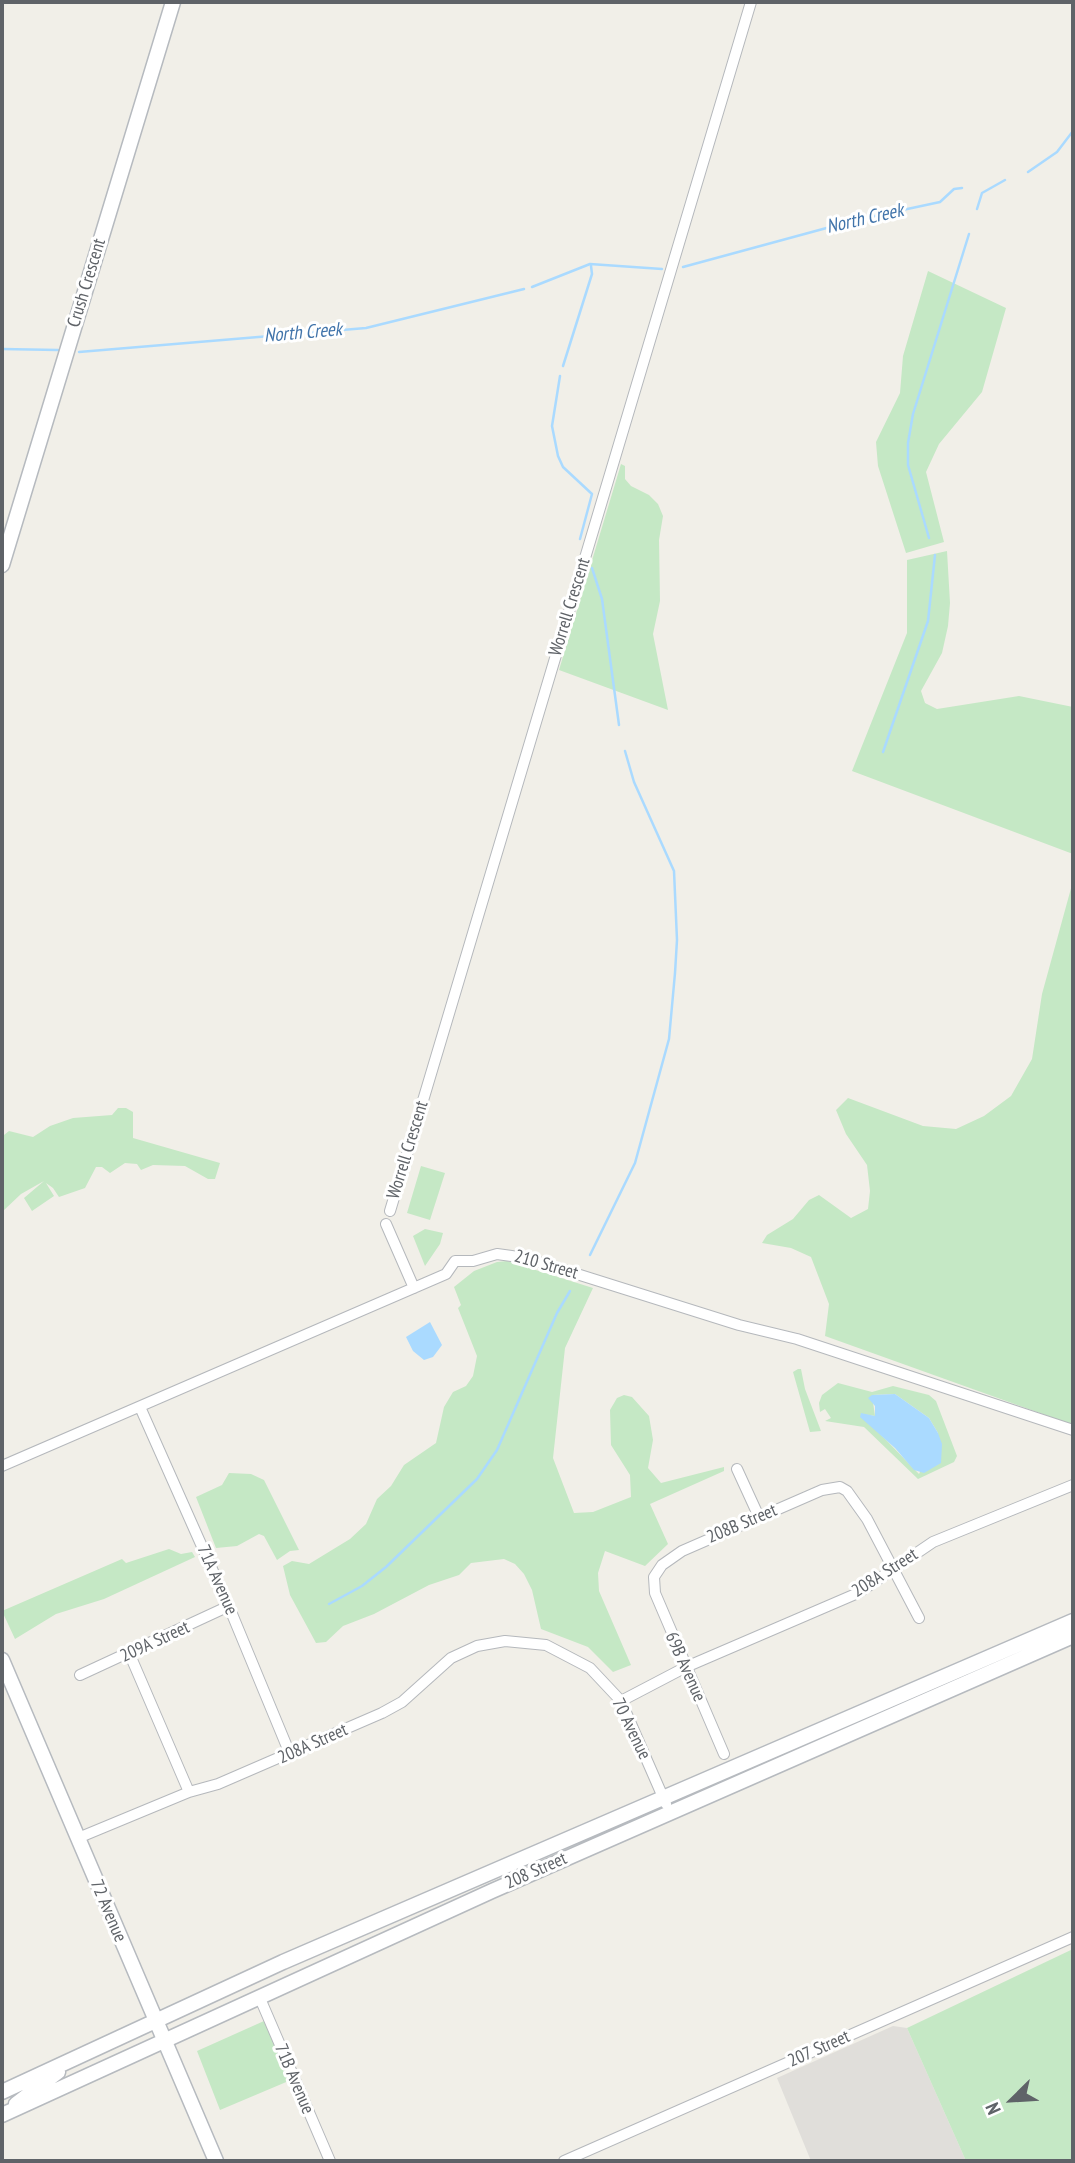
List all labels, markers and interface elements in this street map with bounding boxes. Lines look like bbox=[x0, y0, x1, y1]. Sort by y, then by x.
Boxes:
water label: North Creek bbox=[824, 199, 906, 239]
street label: Crush Crescent bbox=[63, 236, 111, 330]
water label: North Creek bbox=[263, 318, 343, 348]
street label: Worrell Crescent bbox=[545, 555, 595, 659]
street label: Worrell Crescent bbox=[383, 1098, 433, 1202]
street label: 210 Street bbox=[512, 1246, 580, 1284]
street label: 208B Street bbox=[704, 1500, 780, 1548]
street label: 71A Avenue bbox=[192, 1542, 242, 1618]
street label: 208A Street bbox=[848, 1544, 922, 1602]
street label: 209A Street bbox=[117, 1617, 193, 1667]
street label: 69B Avenue bbox=[660, 1629, 710, 1705]
street label: 70 Avenue bbox=[607, 1695, 655, 1763]
street label: 208A Street bbox=[275, 1719, 351, 1769]
street label: 208 Street bbox=[502, 1848, 570, 1894]
street label: 72 Avenue bbox=[85, 1877, 131, 1945]
street label: 207 Street bbox=[785, 2026, 853, 2072]
street label: 71B Avenue bbox=[270, 2041, 318, 2117]
north arrow bbox=[977, 2065, 1047, 2135]
text: N bbox=[980, 2099, 1006, 2118]

